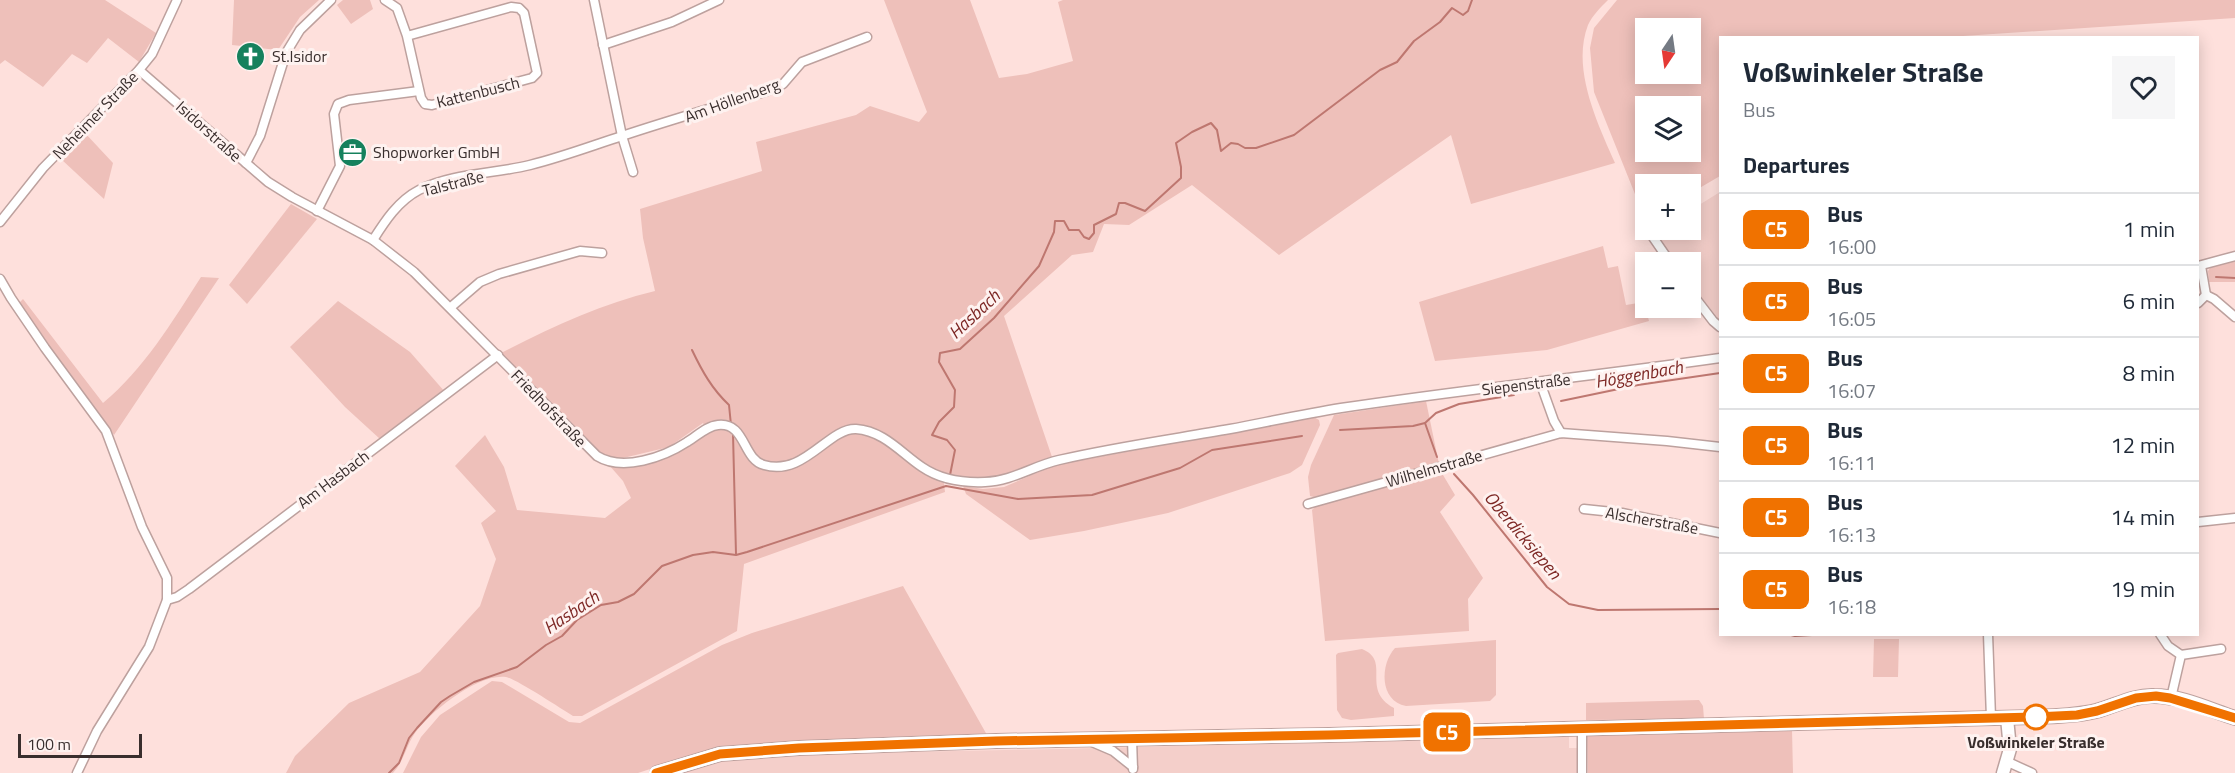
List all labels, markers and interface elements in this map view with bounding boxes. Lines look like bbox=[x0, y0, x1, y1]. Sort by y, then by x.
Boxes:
north arrow bbox=[1635, 18, 1701, 84]
map controls bbox=[1635, 18, 1701, 318]
church icon: St.Isidor bbox=[235, 40, 267, 72]
place label: St.Isidor bbox=[272, 44, 327, 68]
text: Voßwinkeler Straße bbox=[1743, 50, 1984, 93]
button: heart bbox=[2112, 56, 2175, 119]
street label: Neheimer Straße bbox=[47, 65, 143, 165]
street label: Kattenbusch bbox=[434, 70, 522, 114]
street label: Am Höllenberg bbox=[681, 72, 783, 128]
text: Bus bbox=[1743, 94, 1775, 125]
street label: Isidorstraße bbox=[171, 95, 247, 167]
button: layers bbox=[1635, 96, 1701, 162]
office icon: Shopworker GmbH bbox=[336, 136, 368, 168]
place label: Shopworker GmbH bbox=[373, 140, 500, 164]
text: Departures bbox=[1743, 148, 1850, 182]
street label: Talstraße bbox=[420, 164, 486, 202]
button: + bbox=[1635, 174, 1701, 240]
text: Bus bbox=[1827, 197, 1863, 231]
text: 1 min bbox=[2123, 212, 2175, 246]
text: C5 bbox=[1764, 213, 1788, 245]
text: 16:00 bbox=[1827, 231, 1876, 262]
button: − bbox=[1635, 252, 1701, 318]
text: Bus bbox=[1827, 269, 1863, 303]
water label: Hasbach bbox=[942, 282, 1007, 345]
text: 6 min bbox=[2123, 284, 2175, 318]
text: C5 bbox=[1764, 285, 1788, 317]
text: 16:05 bbox=[1827, 303, 1876, 334]
text: Bus bbox=[1827, 341, 1863, 375]
water label: Höggenbach bbox=[1593, 353, 1686, 395]
text: 8 min bbox=[2123, 356, 2175, 390]
text: C5 bbox=[1764, 357, 1788, 389]
street label: Friedhofstraße bbox=[506, 364, 592, 452]
street label: Siepenstraße bbox=[1480, 367, 1572, 401]
text: 16:07 bbox=[1827, 375, 1876, 406]
text: Bus bbox=[1827, 413, 1863, 447]
text: 12 min bbox=[2110, 428, 2175, 462]
text: C5 bbox=[1764, 429, 1788, 461]
street label: Wilhelmstraße bbox=[1383, 443, 1485, 493]
street label: Am Hasbach bbox=[292, 444, 374, 514]
text: 16:11 bbox=[1827, 447, 1876, 478]
water label: Oberdicksiepen bbox=[1478, 485, 1569, 586]
text: Bus bbox=[1827, 485, 1863, 519]
street label: Alscherstraße bbox=[1604, 500, 1700, 540]
text: 14 min bbox=[2110, 500, 2175, 534]
text: C5 bbox=[1764, 501, 1788, 533]
text: 16:13 bbox=[1827, 519, 1876, 550]
text: Bus bbox=[1827, 557, 1863, 591]
text: 19 min bbox=[2110, 572, 2175, 606]
text: C5 bbox=[1764, 573, 1788, 605]
water label: Hasbach bbox=[538, 583, 605, 641]
text: 16:18 bbox=[1827, 591, 1876, 622]
marker: Voßwinkeler Straße bbox=[2023, 704, 2049, 730]
line badge: C5 bbox=[1420, 712, 1474, 752]
text: C5 bbox=[1435, 716, 1459, 748]
place label: Voßwinkeler Straße bbox=[1967, 730, 2105, 754]
scale bar bbox=[18, 731, 142, 758]
text: 100 m bbox=[27, 732, 71, 756]

